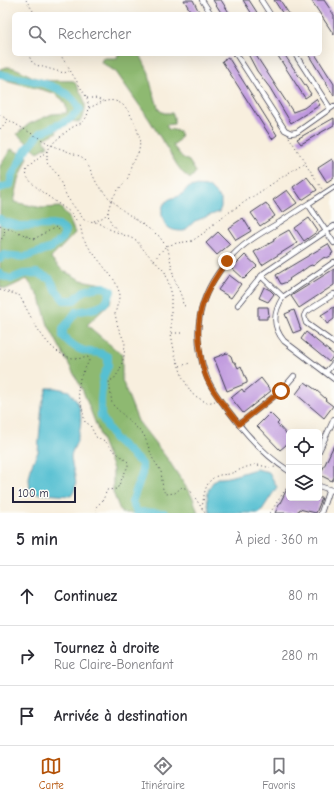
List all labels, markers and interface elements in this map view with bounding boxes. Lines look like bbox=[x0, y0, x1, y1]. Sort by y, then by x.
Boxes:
search box bbox=[12, 12, 322, 56]
icon: search bbox=[26, 23, 48, 45]
text: Rechercher bbox=[58, 25, 131, 43]
route end bbox=[218, 252, 236, 270]
route start bbox=[272, 382, 290, 400]
map controls bbox=[286, 429, 322, 501]
button: locate bbox=[286, 429, 322, 465]
button: layers bbox=[286, 465, 322, 501]
scale bar bbox=[12, 485, 76, 504]
text: 100 m bbox=[18, 487, 49, 500]
text: 5 min bbox=[16, 530, 58, 549]
text: À pied · 360 m bbox=[235, 532, 318, 547]
icon: ahead bbox=[16, 585, 38, 607]
text: Continuez bbox=[54, 587, 117, 605]
text: 80 m bbox=[288, 588, 318, 603]
text: Tournez à droite bbox=[54, 639, 159, 657]
icon: right bbox=[16, 645, 38, 667]
text: 280 m bbox=[281, 648, 318, 663]
text: Rue Claire-Bonenfant bbox=[54, 657, 173, 672]
icon: arrive bbox=[16, 705, 38, 727]
text: Arrivée à destination bbox=[54, 707, 188, 725]
tab: Carte bbox=[39, 755, 64, 792]
tab: Itinéraire bbox=[141, 755, 185, 792]
tab: Favoris bbox=[262, 755, 295, 792]

